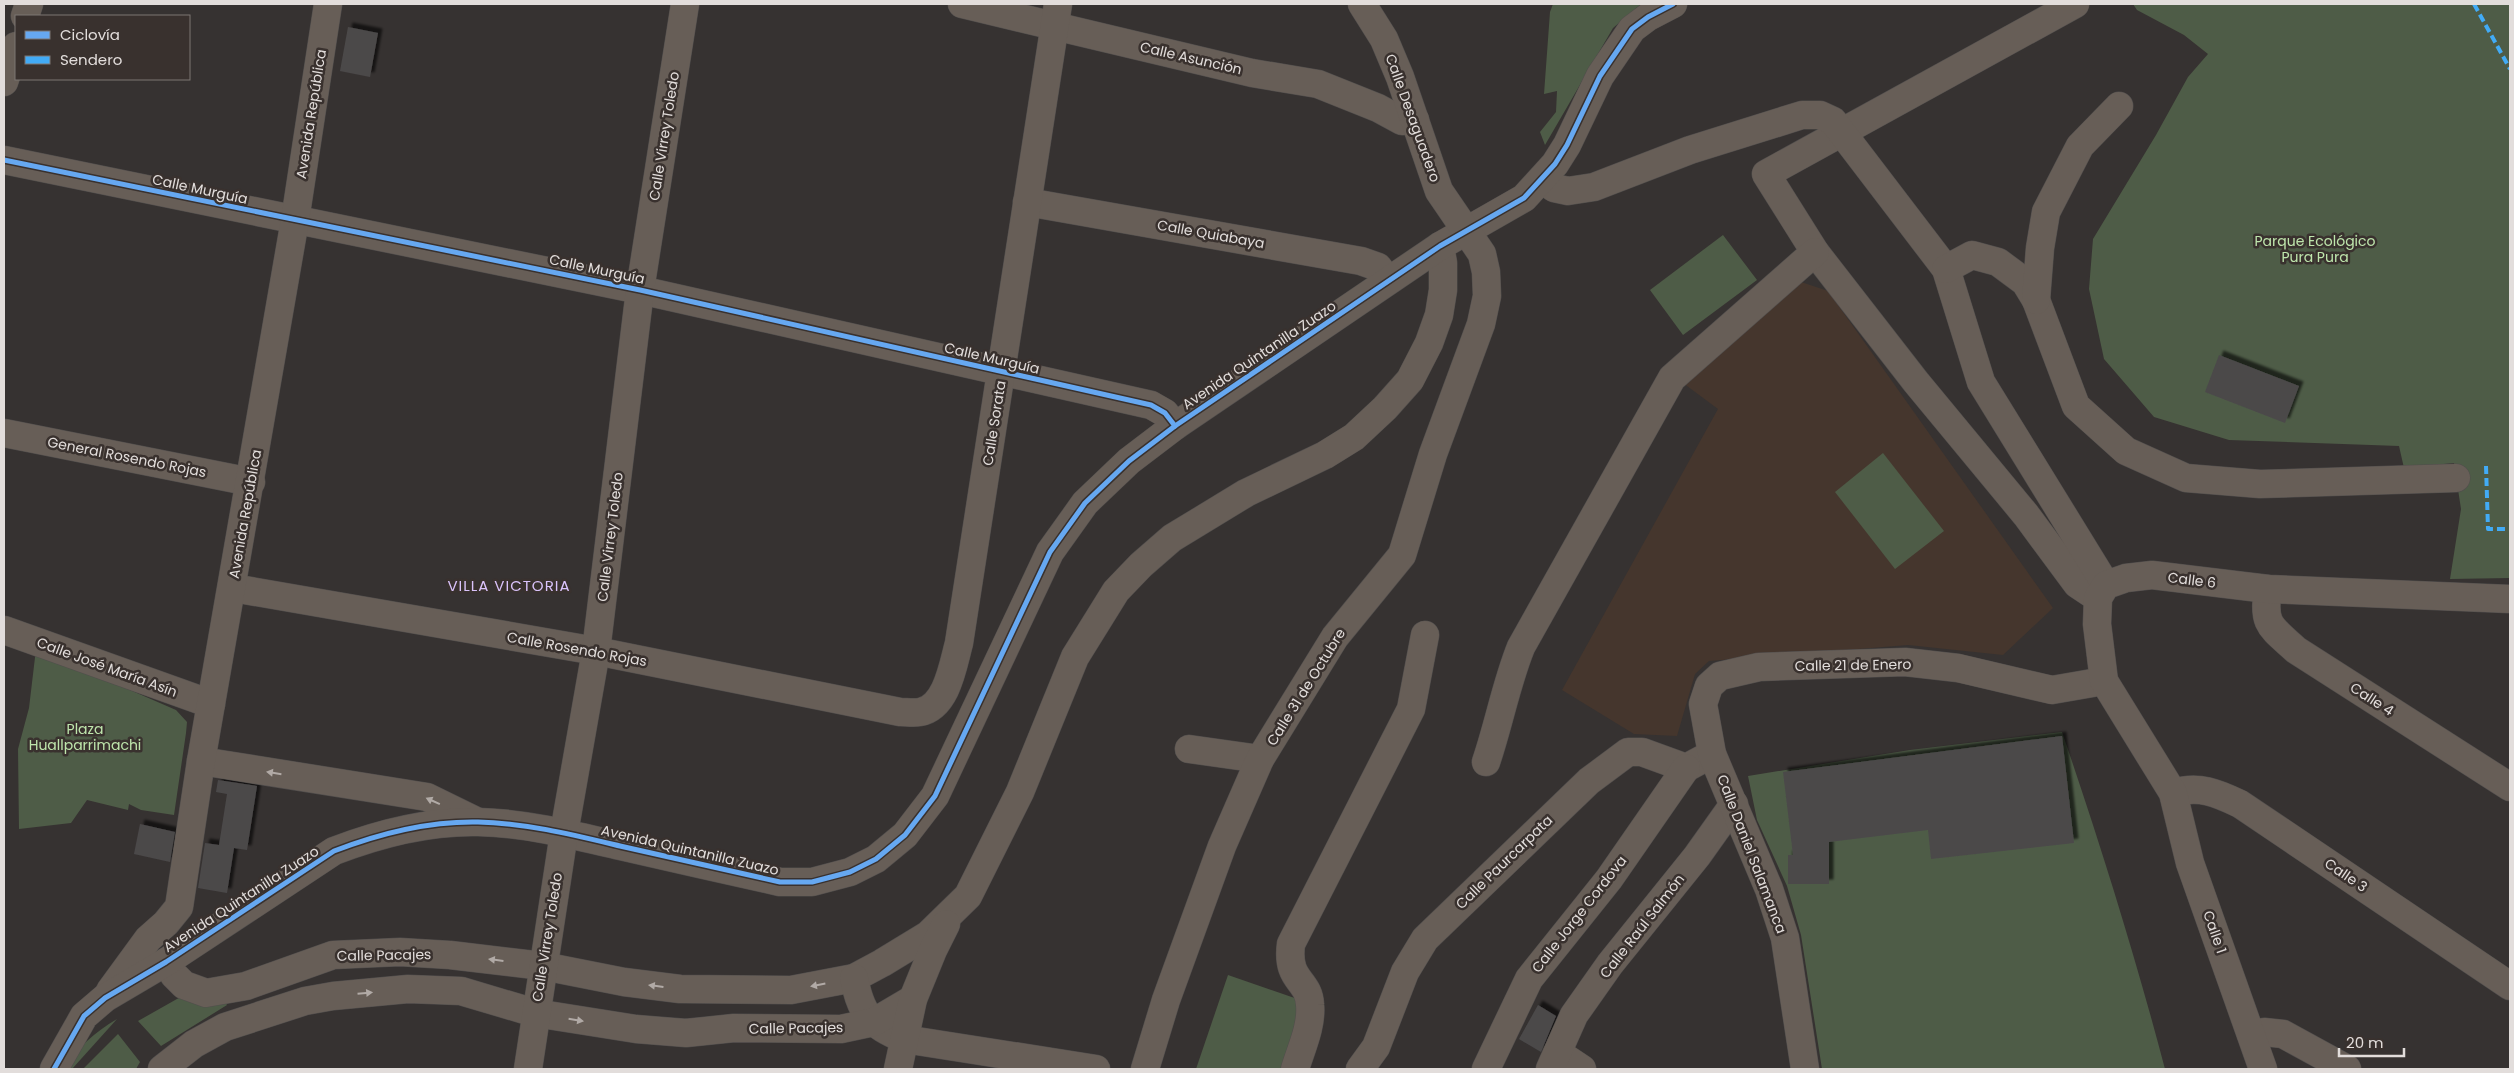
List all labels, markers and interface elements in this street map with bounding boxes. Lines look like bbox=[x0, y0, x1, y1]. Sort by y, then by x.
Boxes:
legend bbox=[15, 15, 190, 80]
text: Ciclovía bbox=[60, 24, 120, 45]
street label: Calle Asunción bbox=[1138, 37, 1244, 79]
street label: Avenida República bbox=[291, 48, 331, 180]
text: Sendero bbox=[60, 49, 122, 70]
street label: Calle Desaguadero bbox=[1380, 51, 1446, 185]
street label: Calle Virrey Toledo bbox=[644, 70, 684, 202]
street label: Calle Murguía bbox=[150, 169, 250, 209]
street label: Calle Quiabaya bbox=[1156, 215, 1266, 253]
park label: Parque Ecológico Pura Pura bbox=[2254, 231, 2376, 267]
street label: Calle Murguía bbox=[547, 249, 647, 289]
street label: Avenida Quintanilla Zuazo bbox=[1178, 296, 1340, 414]
street label: Calle Murguía bbox=[942, 337, 1042, 379]
street label: Calle Sorata bbox=[977, 379, 1011, 467]
street label: General Rosendo Rojas bbox=[46, 432, 208, 482]
street label: Avenida República bbox=[224, 448, 266, 580]
street label: Calle Virrey Toledo bbox=[592, 471, 628, 603]
street label: Calle 6 bbox=[2167, 567, 2217, 593]
district label: VILLA VICTORIA bbox=[447, 575, 571, 596]
street label: Calle 31 de Octubre bbox=[1262, 624, 1350, 749]
street label: Calle Rosendo Rojas bbox=[505, 627, 649, 671]
street label: Calle José María Asín bbox=[34, 632, 180, 702]
street label: Calle 21 de Enero bbox=[1794, 654, 1912, 676]
street label: Calle 4 bbox=[2346, 677, 2398, 721]
park label: Plaza Huallparrimachi bbox=[29, 719, 141, 755]
one-way arrow bbox=[265, 769, 281, 777]
street label: Calle Daniel Salamanca bbox=[1712, 772, 1792, 936]
one-way arrow bbox=[426, 796, 440, 804]
street label: Calle Paurcarpata bbox=[1451, 810, 1557, 914]
street label: Avenida Quintanilla Zuazo bbox=[599, 820, 781, 880]
street label: Avenida Quintanilla Zuazo bbox=[159, 841, 323, 957]
street label: Calle Jorge Cordova bbox=[1527, 851, 1631, 977]
street label: Calle 3 bbox=[2321, 853, 2371, 897]
street label: Calle Raúl Salmón bbox=[1595, 870, 1689, 982]
street label: Calle Virrey Toledo bbox=[527, 871, 567, 1003]
street label: Calle 1 bbox=[2198, 908, 2232, 956]
street label: Calle Pacajes bbox=[337, 944, 431, 966]
one-way arrow bbox=[488, 956, 504, 964]
one-way arrow bbox=[810, 981, 826, 989]
one-way arrow bbox=[648, 982, 664, 990]
one-way arrow bbox=[357, 988, 373, 996]
one-way arrow bbox=[568, 1016, 584, 1024]
street label: Calle Pacajes bbox=[749, 1017, 843, 1039]
scale bar bbox=[2339, 1026, 2404, 1058]
text: 20 m bbox=[2346, 1032, 2384, 1053]

